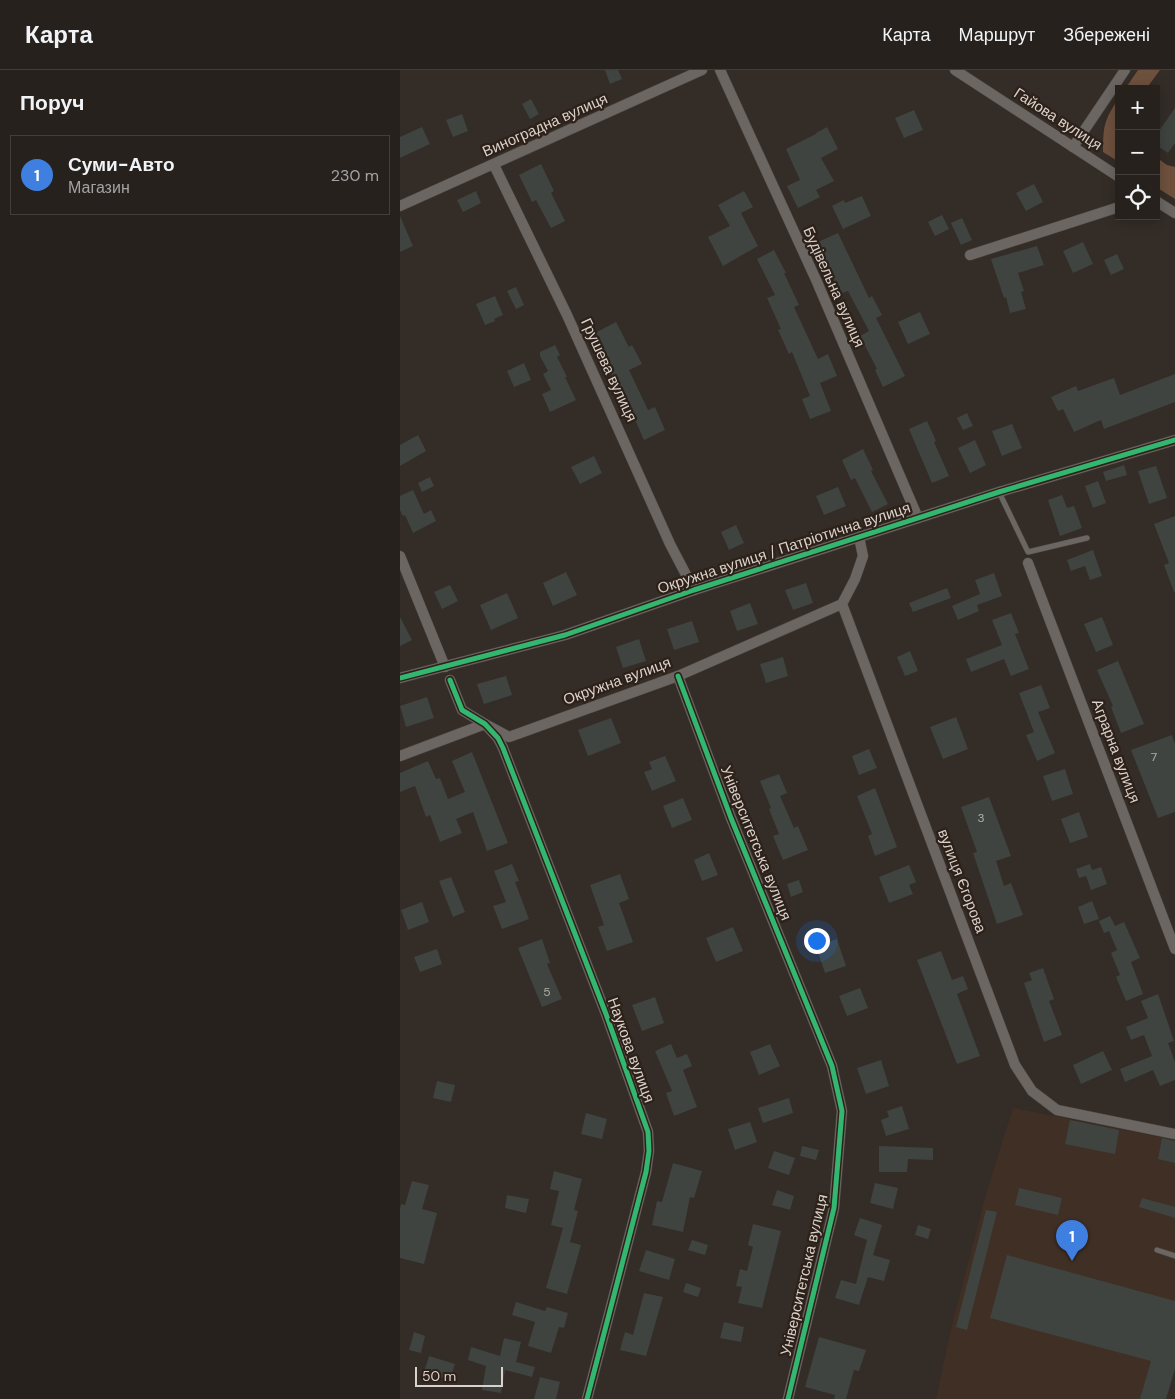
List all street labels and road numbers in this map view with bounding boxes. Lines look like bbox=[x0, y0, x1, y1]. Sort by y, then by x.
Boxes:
street label: Гайова вулиця bbox=[1010, 83, 1106, 155]
street label: Виноградна вулиця bbox=[479, 88, 611, 162]
street label: Будівельна вулиця bbox=[798, 224, 870, 350]
street label: Грушева вулиця bbox=[576, 315, 642, 425]
street label: Окружна вулиця / Патріотична вулиця bbox=[655, 498, 913, 598]
street label: Окружна вулиця bbox=[560, 652, 674, 710]
street label: Аграрна вулиця bbox=[1087, 696, 1145, 806]
street label: Університетська вулиця bbox=[716, 763, 796, 923]
street label: вулиця Єгорова bbox=[933, 826, 991, 936]
street label: Наукова вулиця bbox=[603, 995, 659, 1105]
street label: Університетська вулиця bbox=[776, 1192, 832, 1358]

